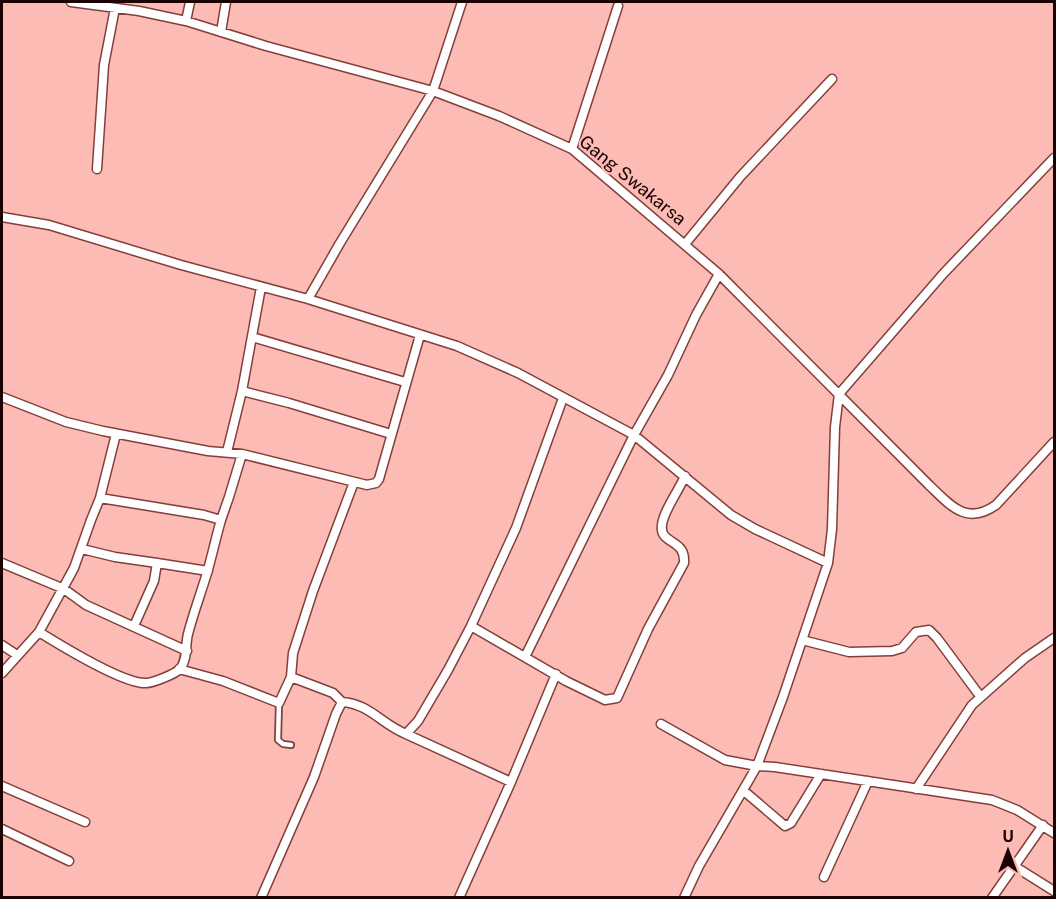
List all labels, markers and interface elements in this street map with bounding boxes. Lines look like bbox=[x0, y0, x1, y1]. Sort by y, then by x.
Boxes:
street label: Gang Swakarsa bbox=[576, 131, 690, 229]
north arrow bbox=[978, 821, 1038, 881]
text: U bbox=[1002, 827, 1014, 846]

